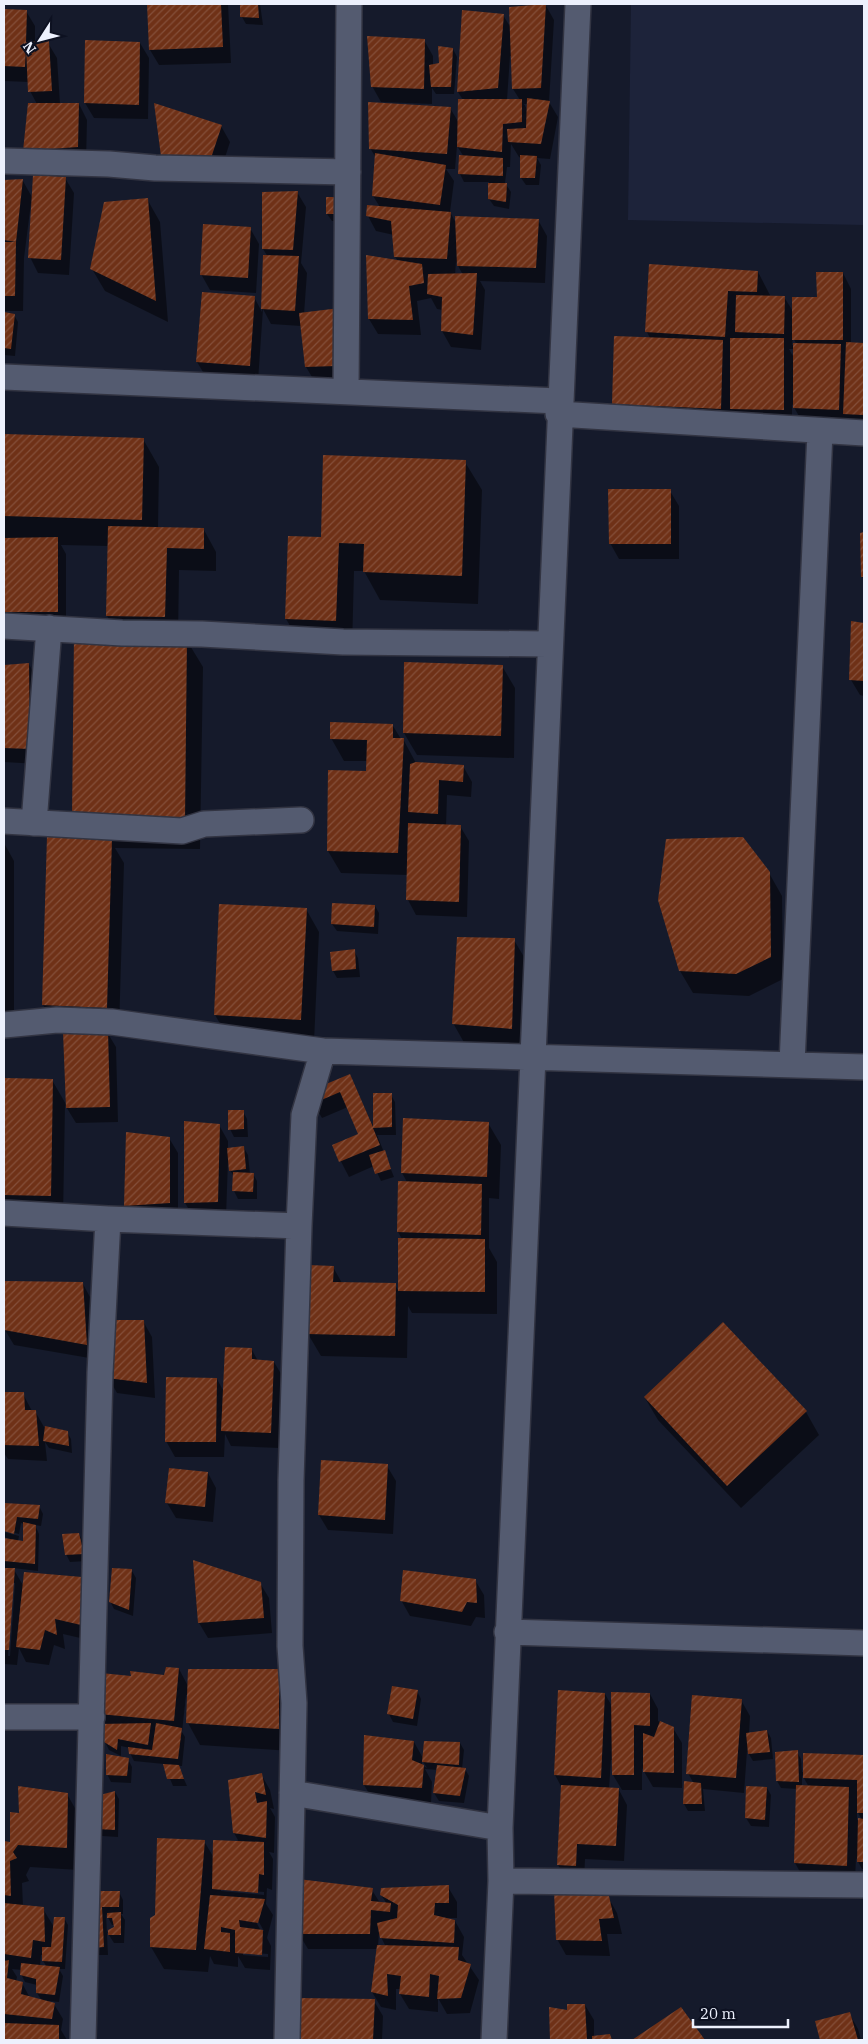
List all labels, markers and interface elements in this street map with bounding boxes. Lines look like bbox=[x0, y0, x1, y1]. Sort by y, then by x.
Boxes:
north arrow bbox=[15, 15, 65, 65]
text: N bbox=[19, 38, 40, 57]
scale bar bbox=[693, 1996, 788, 2028]
text: 20 m bbox=[700, 2004, 736, 2023]

